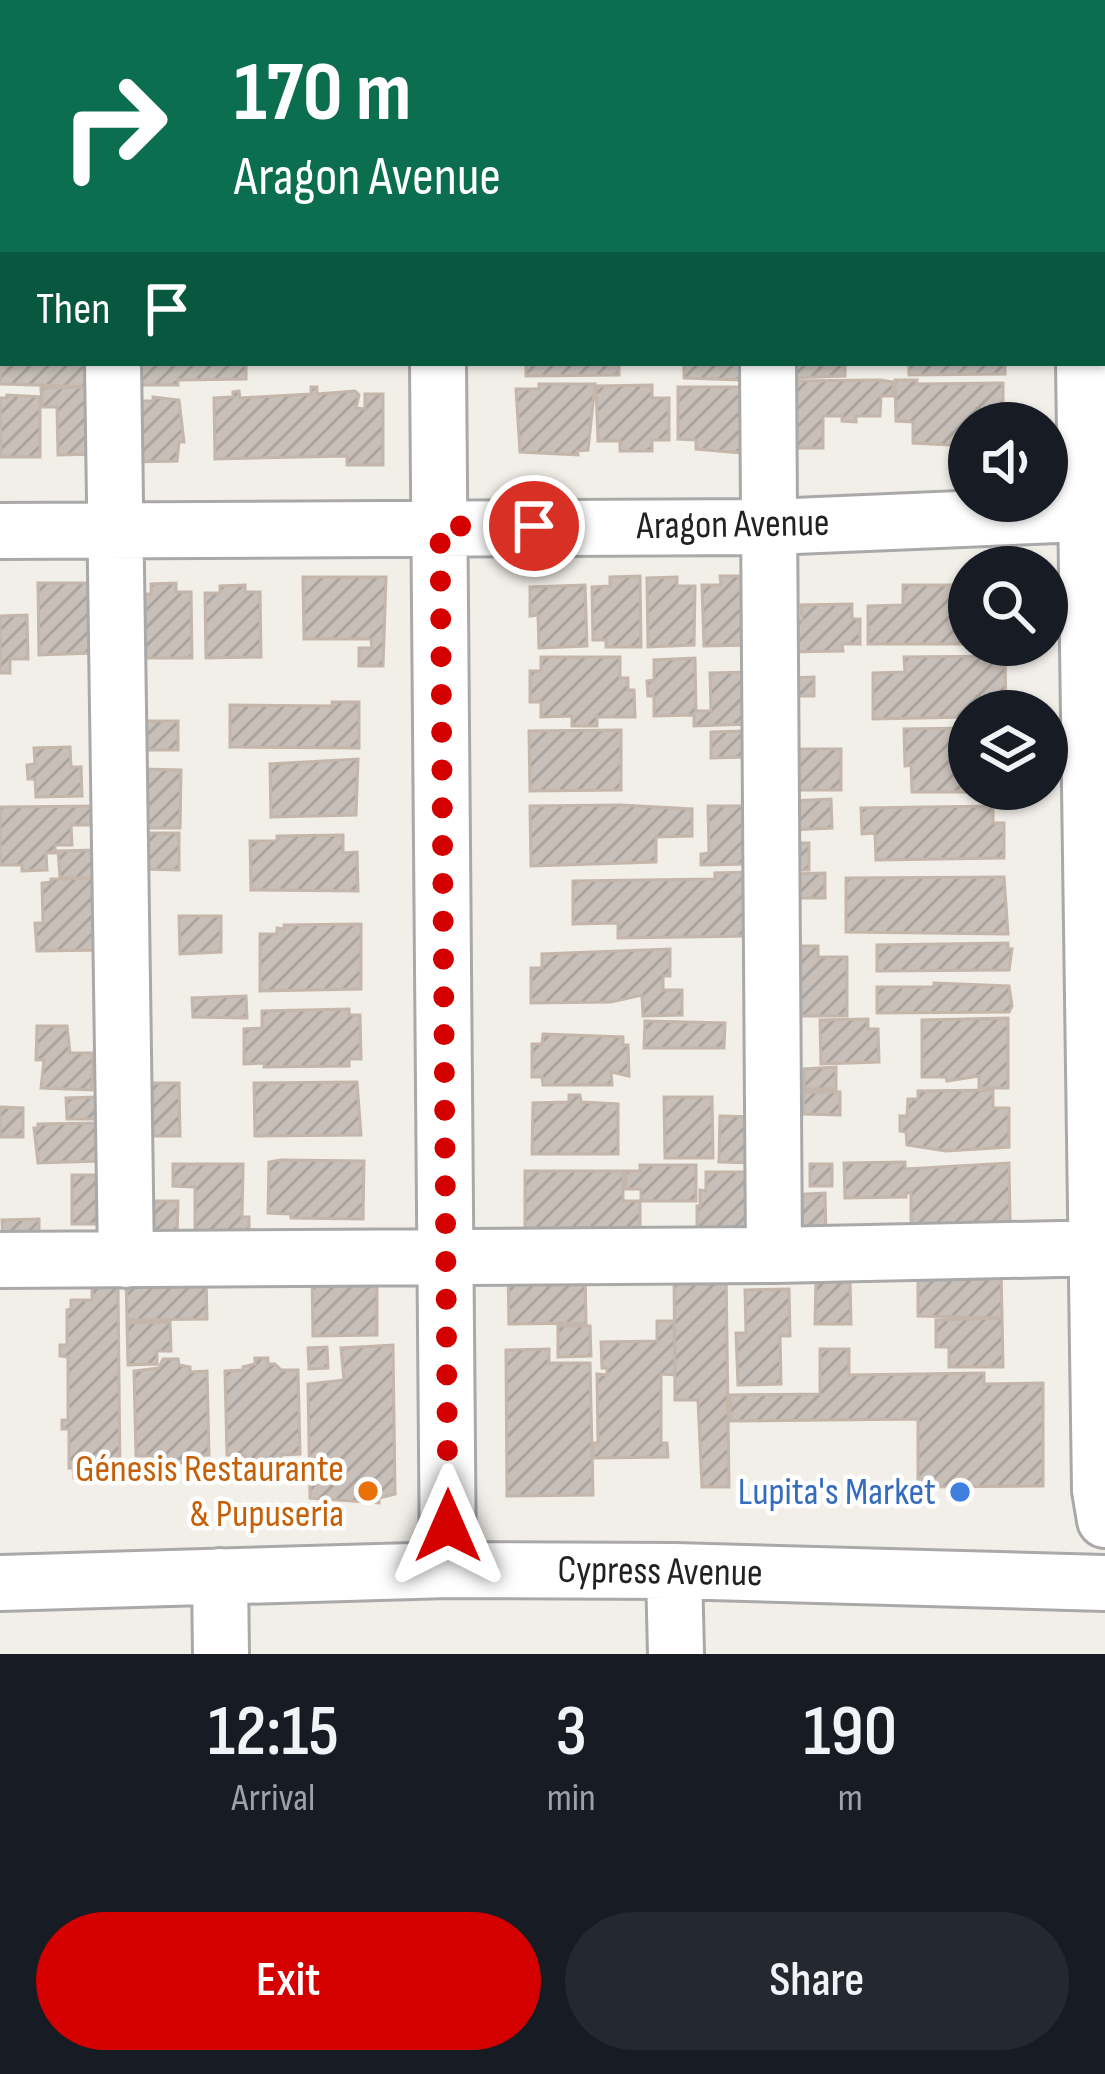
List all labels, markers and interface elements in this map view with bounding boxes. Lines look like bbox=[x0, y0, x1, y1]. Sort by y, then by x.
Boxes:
text: 170 m bbox=[234, 43, 411, 144]
icon: right bbox=[36, 48, 192, 204]
text: Aragon Avenue bbox=[234, 145, 501, 210]
icon: arrive bbox=[134, 276, 200, 342]
text: Then bbox=[36, 282, 110, 337]
map controls bbox=[948, 402, 1068, 810]
button: sound bbox=[948, 402, 1068, 522]
pin bbox=[483, 475, 585, 577]
icon: arrive bbox=[501, 493, 567, 559]
street label: Aragon Avenue bbox=[635, 500, 830, 550]
button: search bbox=[948, 546, 1068, 666]
button: layers bbox=[948, 690, 1068, 810]
place label: Génesis Restaurante & Pupuseria bbox=[75, 1446, 344, 1538]
position arrow bbox=[385, 1463, 511, 1589]
place label: Lupita's Market bbox=[738, 1469, 936, 1516]
marker: Génesis Restaurante & Pupuseria bbox=[355, 1478, 381, 1504]
marker: Lupita's Market bbox=[947, 1479, 973, 1505]
street label: Cypress Avenue bbox=[557, 1547, 763, 1597]
text: 12:15 bbox=[208, 1689, 339, 1776]
text: 3 bbox=[556, 1689, 587, 1776]
text: 190 bbox=[804, 1689, 897, 1776]
text: Arrival bbox=[231, 1775, 315, 1822]
text: min bbox=[547, 1775, 596, 1822]
text: m bbox=[838, 1775, 863, 1822]
button: Exit bbox=[36, 1912, 541, 2050]
button: Share bbox=[565, 1912, 1069, 2050]

